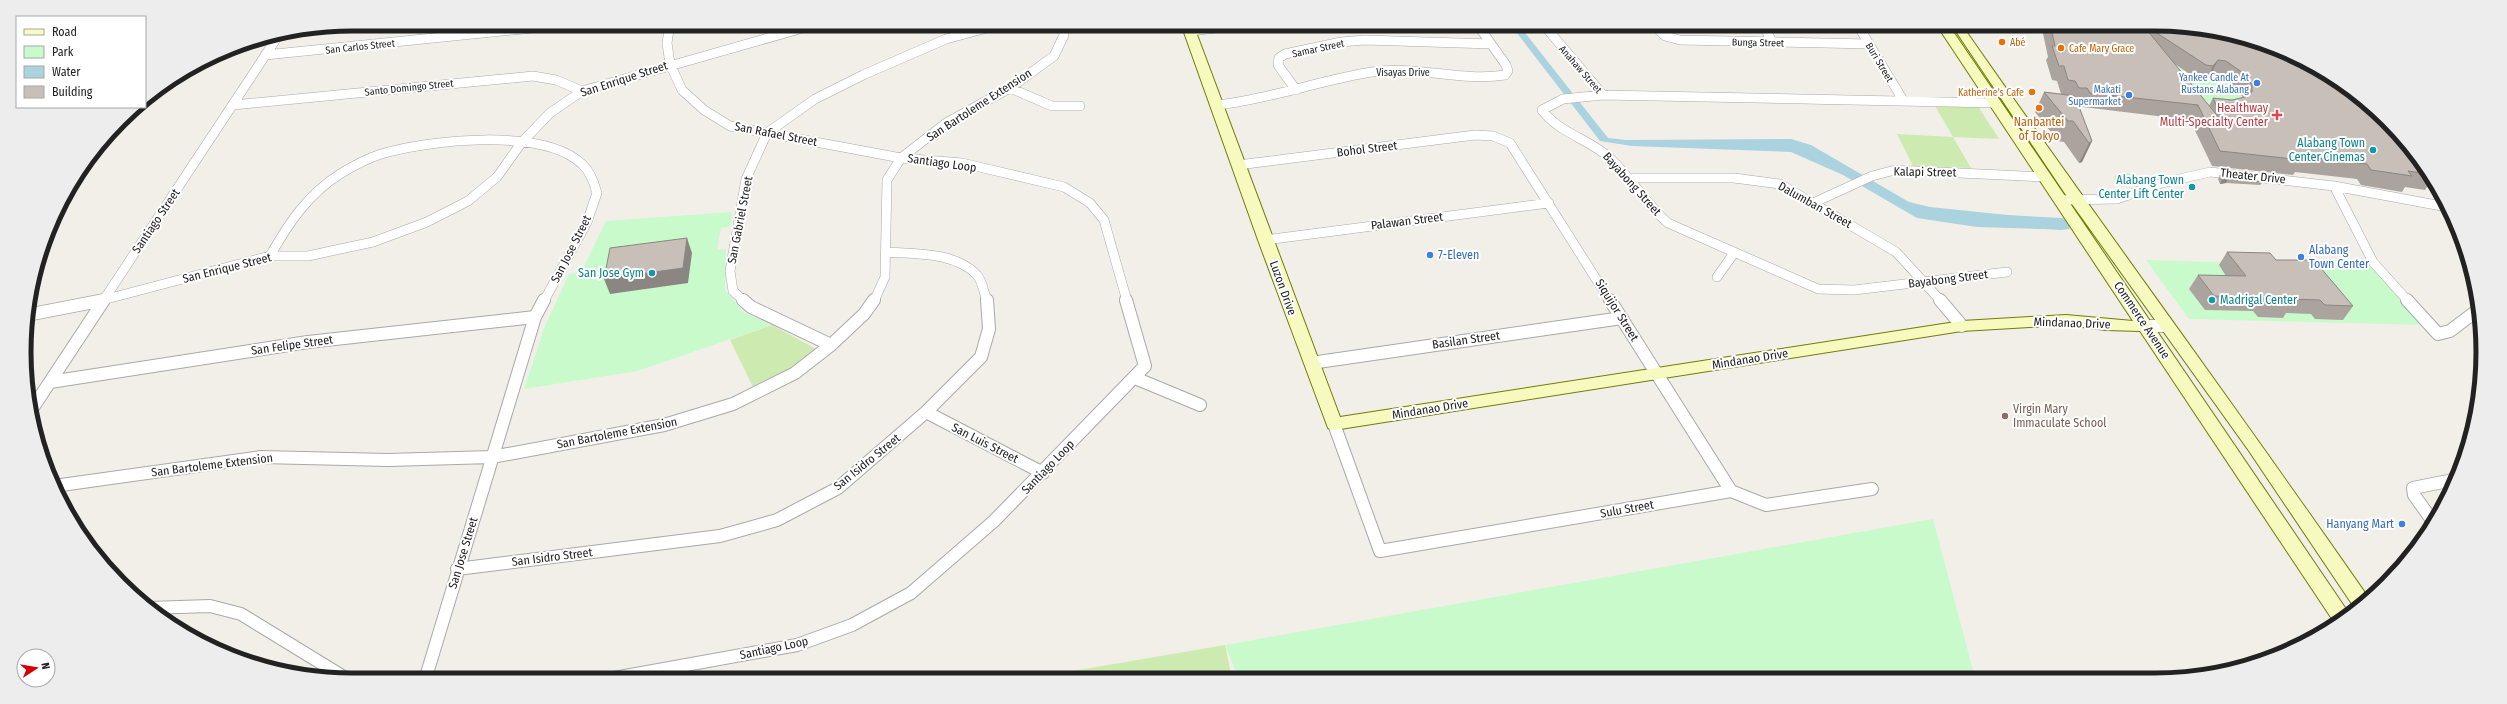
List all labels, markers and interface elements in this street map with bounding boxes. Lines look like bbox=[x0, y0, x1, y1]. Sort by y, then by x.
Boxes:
legend bbox=[16, 16, 146, 108]
text: Road bbox=[52, 25, 77, 39]
street label: San Carlos Street bbox=[325, 37, 396, 57]
street label: Samar Street bbox=[1291, 37, 1346, 60]
street label: Bunga Street bbox=[1732, 37, 1785, 49]
marker: Abé bbox=[1997, 37, 2007, 47]
place label: Abé bbox=[2010, 37, 2026, 49]
street label: Buri Street bbox=[1863, 41, 1896, 85]
street label: Anahaw Street bbox=[1556, 43, 1605, 96]
marker: Cafe Mary Grace bbox=[2056, 43, 2066, 53]
place label: Cafe Mary Grace bbox=[2069, 43, 2134, 55]
text: Park bbox=[52, 45, 74, 59]
street label: San Enrique Street bbox=[579, 58, 669, 100]
text: Water bbox=[52, 65, 81, 79]
street label: San Bartoleme Extension bbox=[924, 66, 1034, 144]
street label: Visayas Drive bbox=[1376, 67, 1430, 79]
place label: Yankee Candle At Rustans Alabang bbox=[2179, 72, 2250, 96]
street label: Santo Domingo Street bbox=[364, 77, 455, 99]
marker: Yankee Candle At Rustans Alabang bbox=[2252, 78, 2262, 88]
place label: Makati Supermarket bbox=[2068, 84, 2122, 108]
text: Building bbox=[52, 85, 93, 99]
place label: Katherine's Cafe bbox=[1958, 87, 2024, 99]
marker: Katherine's Cafe bbox=[2027, 87, 2037, 97]
marker: Makati Supermarket bbox=[2124, 90, 2134, 100]
place label: Healthway Multi-Specialty Center bbox=[2160, 101, 2269, 129]
marker: Nanbantei of Tokyo bbox=[2034, 103, 2044, 113]
marker: Healthway Multi-Specialty Center bbox=[2271, 109, 2283, 121]
place label: Nanbantei of Tokyo bbox=[2014, 115, 2064, 143]
street label: San Rafael Street bbox=[733, 119, 819, 149]
place label: Alabang Town Center Cinemas bbox=[2289, 136, 2365, 164]
street label: Bohol Street bbox=[1336, 138, 1398, 160]
marker: Alabang Town Center Cinemas bbox=[2368, 145, 2378, 155]
street label: Bayabong Street bbox=[1600, 149, 1664, 219]
street label: Santiago Loop bbox=[907, 151, 977, 175]
street label: Kalapi Street bbox=[1894, 164, 1957, 180]
street label: Theater Drive bbox=[2220, 166, 2286, 186]
place label: Alabang Town Center Lift Center bbox=[2098, 173, 2185, 201]
street label: San Gabriel Street bbox=[725, 175, 755, 265]
street label: Dalumban Street bbox=[1776, 179, 1854, 231]
marker: Alabang Town Center Lift Center bbox=[2187, 182, 2197, 192]
street label: Santiago Street bbox=[129, 186, 183, 256]
street label: Palawan Street bbox=[1370, 210, 1444, 232]
street label: San Jose Street bbox=[548, 213, 594, 285]
place label: Alabang Town Center bbox=[2309, 243, 2370, 271]
place label: 7-Eleven bbox=[1438, 248, 1479, 262]
street label: San Enrique Street bbox=[181, 250, 273, 286]
marker: 7-Eleven bbox=[1425, 250, 1435, 260]
marker: Alabang Town Center bbox=[2296, 252, 2306, 262]
street label: Luzon Drive bbox=[1267, 259, 1299, 317]
place label: San Jose Gym bbox=[578, 266, 644, 280]
street label: Bayabong Street bbox=[1907, 267, 1989, 291]
marker: San Jose Gym bbox=[647, 268, 657, 278]
street label: Siquijor Street bbox=[1592, 276, 1642, 344]
street label: Commerce Avenue bbox=[2111, 279, 2173, 361]
place label: Madrigal Center bbox=[2220, 293, 2298, 307]
marker: Madrigal Center bbox=[2207, 295, 2217, 305]
street label: Mindanao Drive bbox=[2033, 315, 2111, 331]
street label: Basilan Street bbox=[1431, 328, 1501, 352]
street label: San Felipe Street bbox=[250, 332, 334, 358]
street label: Mindanao Drive bbox=[1711, 346, 1789, 372]
street label: Mindanao Drive bbox=[1391, 396, 1469, 422]
place label: Virgin Mary Immaculate School bbox=[2013, 402, 2106, 430]
marker: Virgin Mary Immaculate School bbox=[2000, 411, 2010, 421]
street label: San Bartoleme Extension bbox=[556, 414, 678, 452]
street label: San Luis Street bbox=[949, 420, 1021, 466]
street label: San Isidro Street bbox=[831, 431, 903, 493]
street label: Santiago Loop bbox=[1019, 437, 1077, 497]
street label: San Bartoleme Extension bbox=[150, 451, 274, 479]
street label: Sulu Street bbox=[1599, 497, 1655, 521]
street label: San Jose Street bbox=[445, 516, 481, 590]
place label: Hanyang Mart bbox=[2326, 517, 2394, 531]
marker: Hanyang Mart bbox=[2397, 519, 2407, 529]
street label: San Isidro Street bbox=[511, 545, 593, 569]
street label: Santiago Loop bbox=[739, 634, 809, 662]
north arrow bbox=[16, 648, 56, 688]
text: N bbox=[38, 661, 52, 671]

